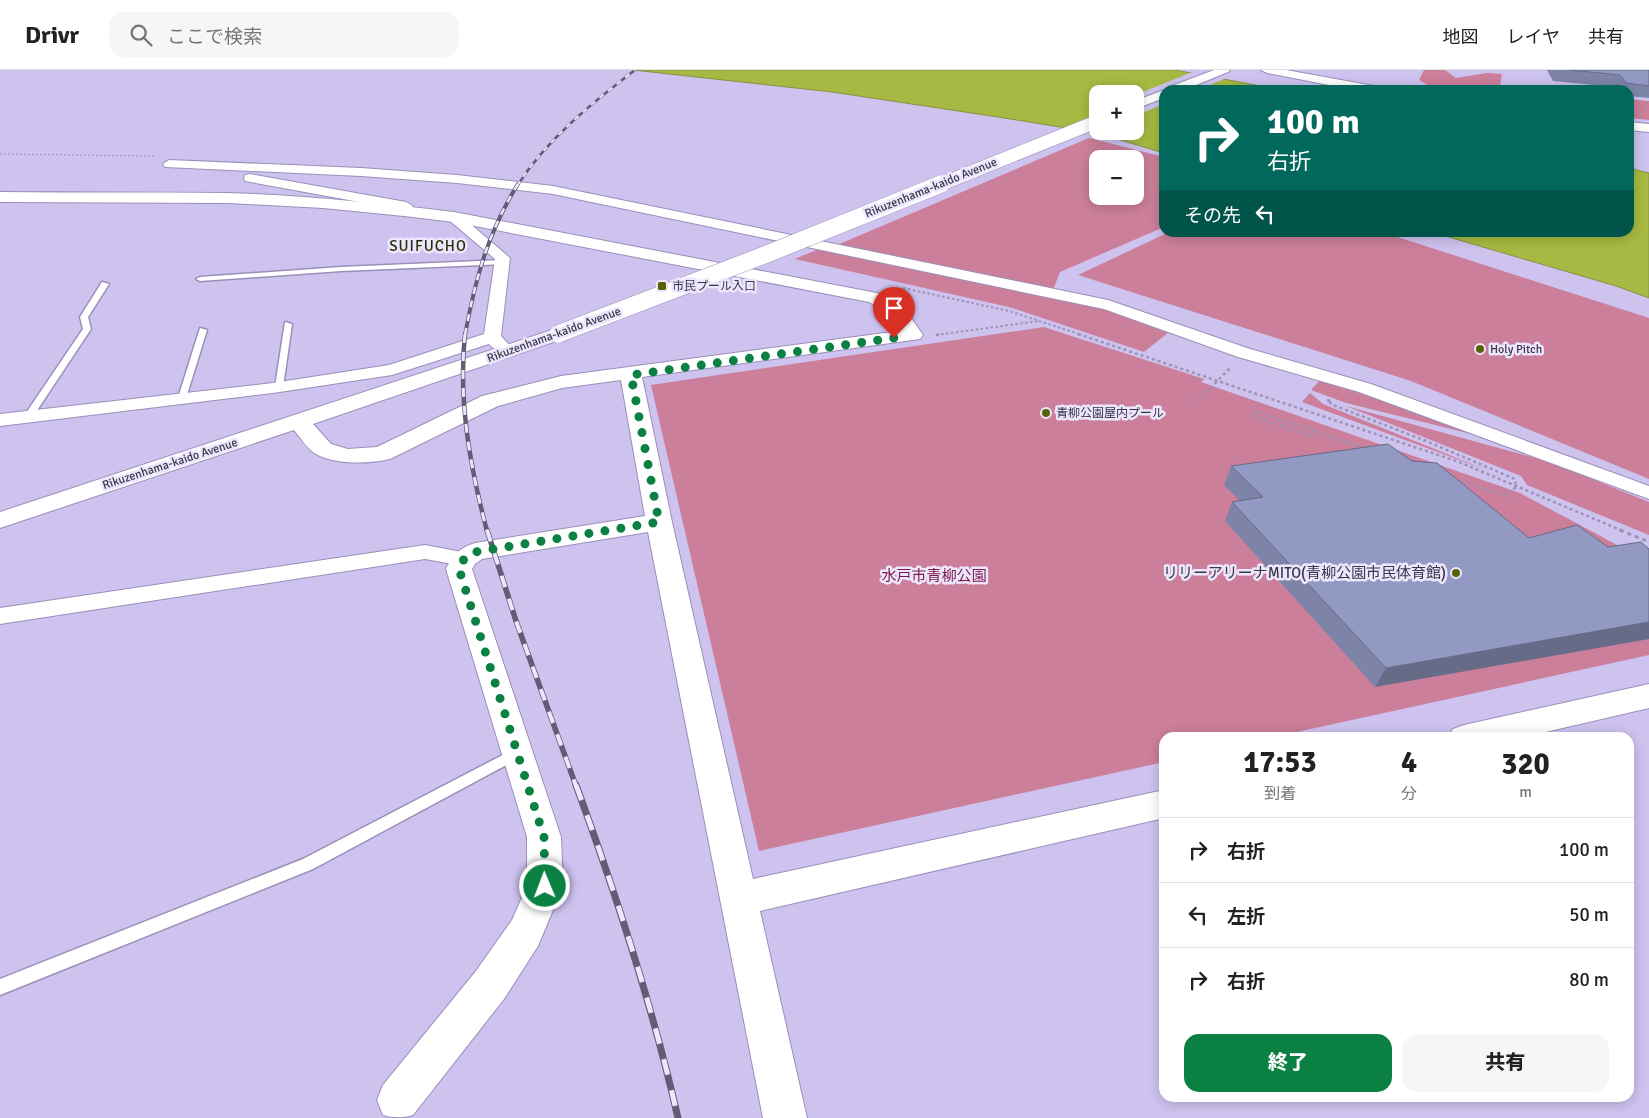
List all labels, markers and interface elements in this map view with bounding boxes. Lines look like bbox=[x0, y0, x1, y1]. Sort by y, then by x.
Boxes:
search box bbox=[109, 12, 459, 57]
text: Drivr bbox=[25, 20, 79, 50]
icon: search bbox=[127, 21, 155, 49]
text: ここで検索 bbox=[167, 25, 262, 49]
text: 地図 bbox=[1443, 26, 1479, 48]
text: レイヤ bbox=[1507, 26, 1560, 48]
text: 共有 bbox=[1588, 26, 1624, 48]
map controls bbox=[1089, 85, 1144, 205]
button: + bbox=[1089, 85, 1144, 140]
text: 100 m bbox=[1267, 100, 1360, 143]
icon: right bbox=[1184, 105, 1249, 170]
text: 右折 bbox=[1267, 148, 1311, 175]
button: − bbox=[1089, 150, 1144, 205]
street label: Rikuzenhama-kaido Avenue bbox=[863, 155, 999, 221]
icon: left bbox=[1251, 200, 1279, 228]
text: その先 bbox=[1184, 204, 1241, 228]
district label: SUIFUCHO bbox=[389, 237, 467, 255]
place label: 市民プール入口 bbox=[672, 279, 756, 294]
marker: 市民プール入口 bbox=[656, 280, 668, 292]
pin bbox=[873, 287, 915, 338]
icon: arrive bbox=[880, 294, 908, 322]
street label: Rikuzenhama-kaido Avenue bbox=[485, 304, 623, 366]
place label: Holy Pitch bbox=[1490, 342, 1542, 357]
marker: Holy Pitch bbox=[1474, 343, 1486, 355]
place label: 青柳公園屋内プール bbox=[1056, 406, 1164, 421]
marker: 青柳公園屋内プール bbox=[1040, 407, 1052, 419]
street label: Rikuzenhama-kaido Avenue bbox=[101, 435, 239, 493]
place label: リリーアリーナMITO(青柳公園市民体育館) bbox=[1163, 564, 1446, 582]
park label: 水戸市青柳公園 bbox=[881, 567, 987, 585]
marker: リリーアリーナMITO(青柳公園市民体育館) bbox=[1450, 567, 1462, 579]
text: 17:53 bbox=[1243, 744, 1317, 781]
text: 4 bbox=[1401, 744, 1417, 781]
text: 320 bbox=[1501, 746, 1550, 783]
text: m bbox=[1519, 782, 1532, 802]
text: 到着 bbox=[1264, 784, 1296, 804]
text: 分 bbox=[1401, 784, 1417, 804]
icon: right bbox=[1184, 836, 1212, 864]
text: 100 m bbox=[1559, 838, 1609, 862]
text: 右折 bbox=[1227, 840, 1265, 864]
position arrow bbox=[518, 859, 570, 911]
icon: left bbox=[1184, 901, 1212, 929]
text: 50 m bbox=[1569, 903, 1609, 927]
text: 左折 bbox=[1227, 905, 1265, 929]
icon: right bbox=[1184, 966, 1212, 994]
text: 80 m bbox=[1569, 968, 1609, 992]
text: 右折 bbox=[1227, 970, 1265, 994]
button: 終了 bbox=[1184, 1034, 1392, 1092]
button: 共有 bbox=[1402, 1034, 1609, 1092]

